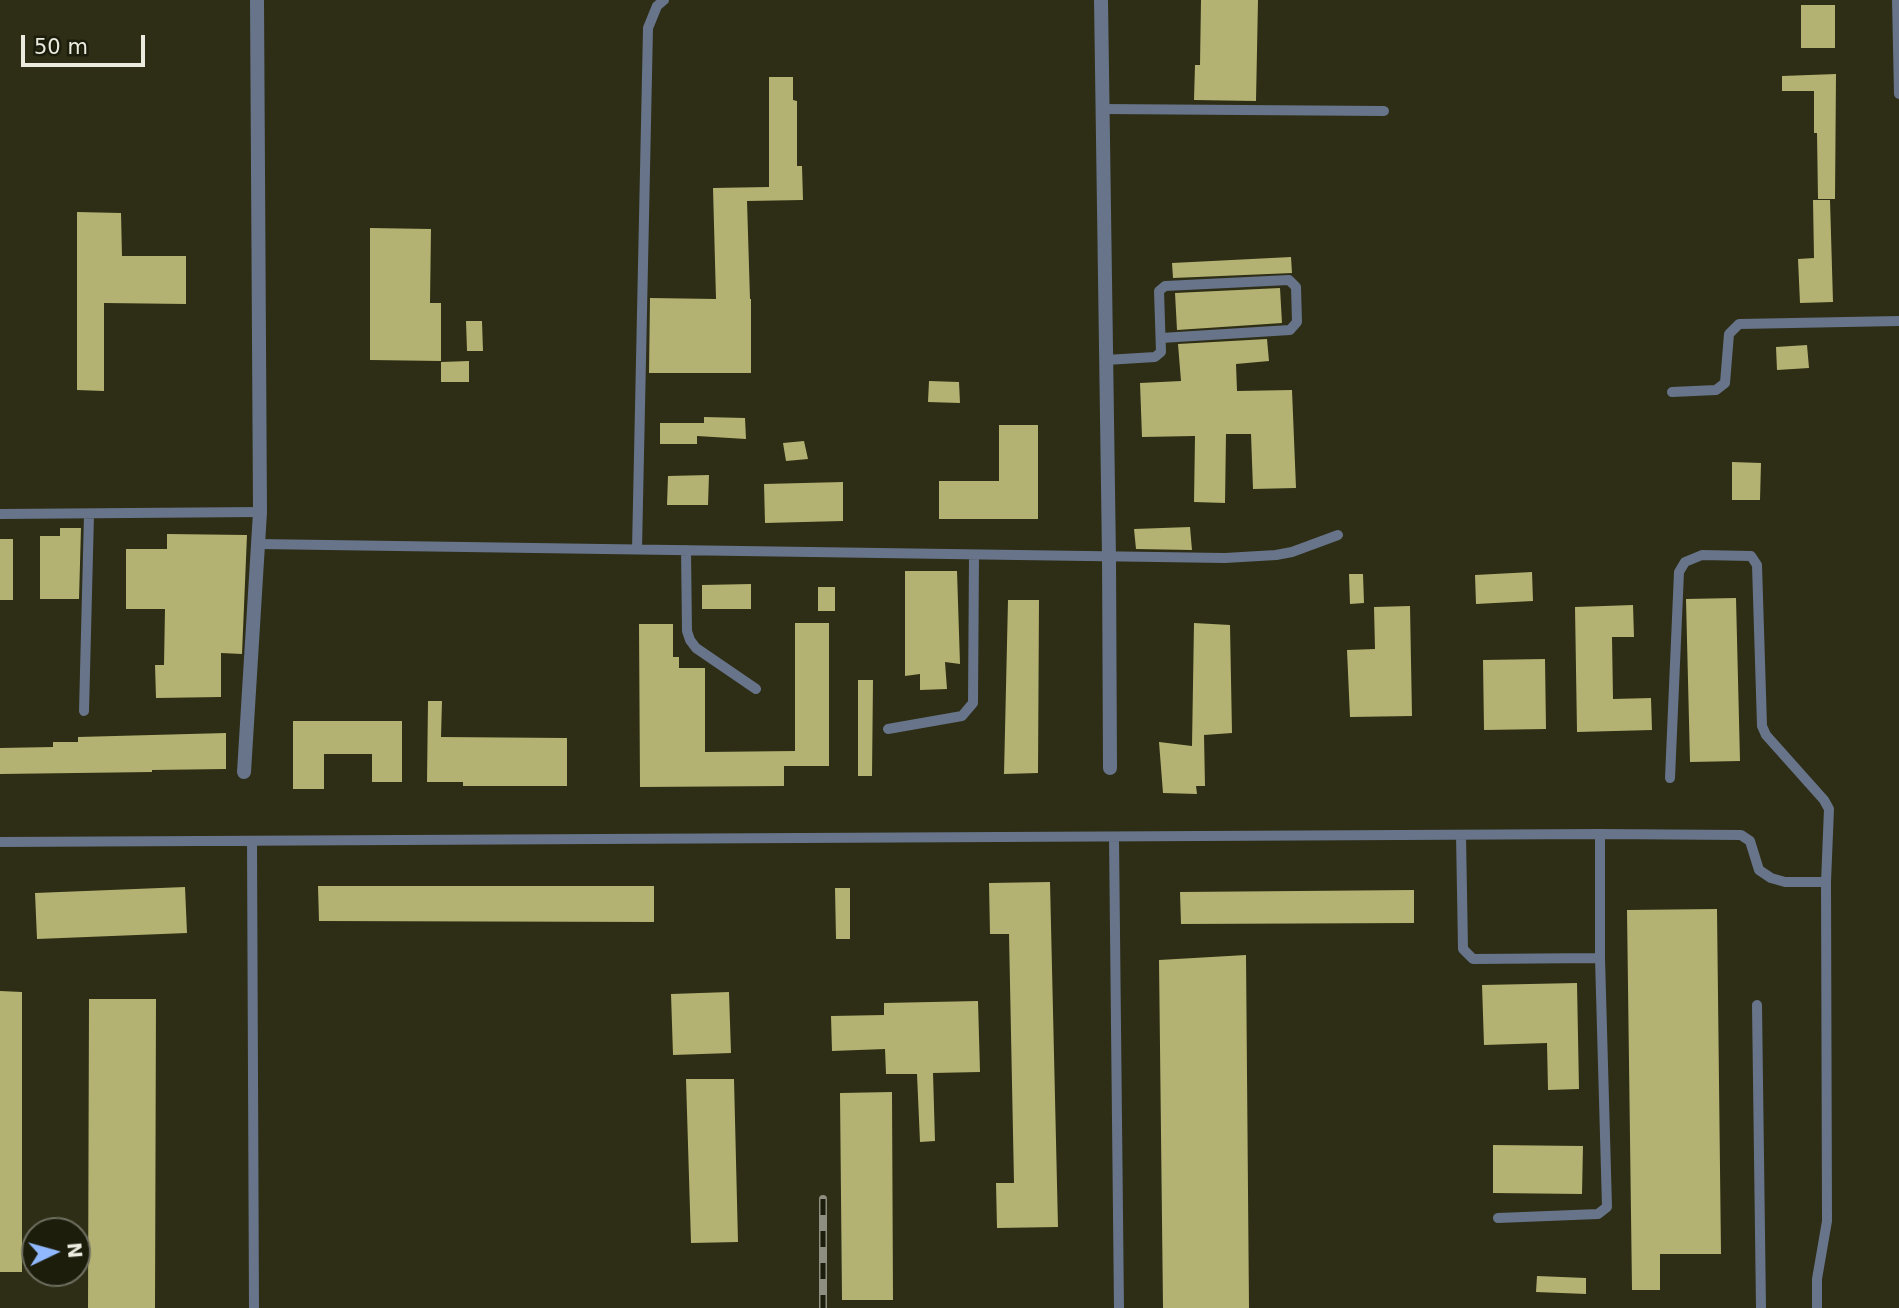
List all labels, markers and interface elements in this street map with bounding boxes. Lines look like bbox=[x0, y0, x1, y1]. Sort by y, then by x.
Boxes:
scale bar bbox=[24, 21, 149, 65]
text: 50 m bbox=[34, 35, 88, 59]
north arrow bbox=[21, 1217, 91, 1287]
text: N bbox=[63, 1241, 87, 1259]

